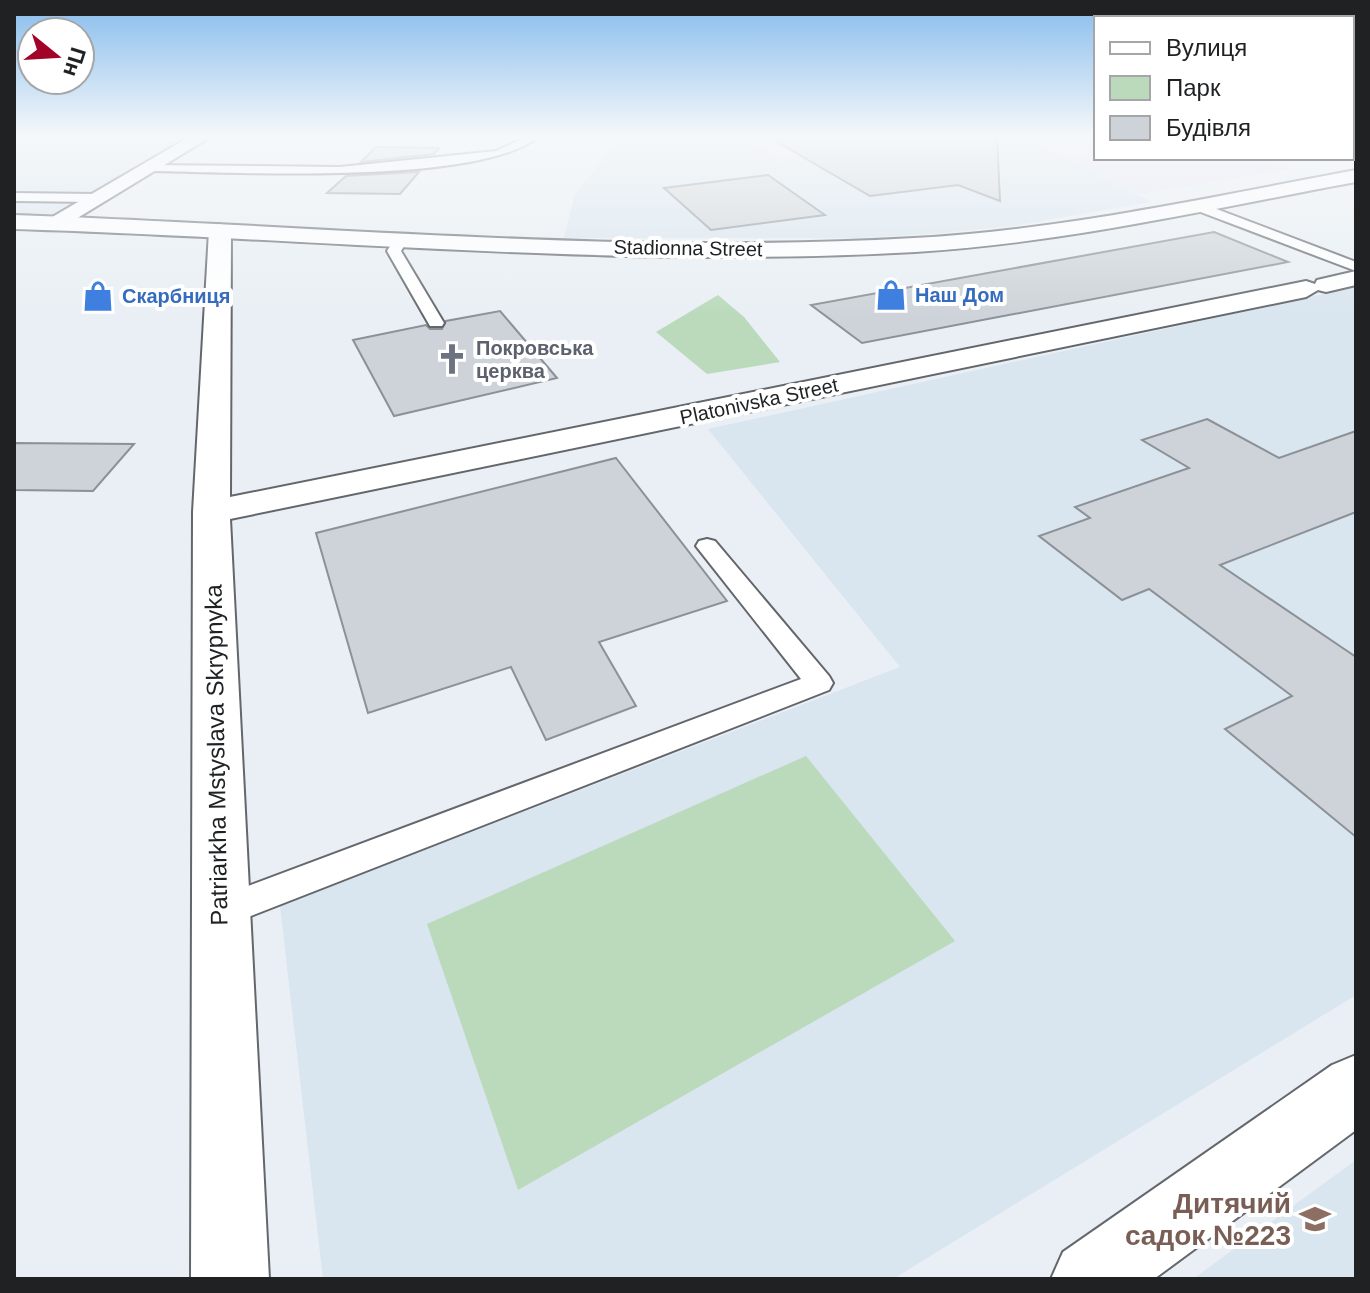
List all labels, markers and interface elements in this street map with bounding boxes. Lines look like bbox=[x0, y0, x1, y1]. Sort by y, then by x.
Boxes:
north arrow bbox=[16, 16, 96, 96]
legend bbox=[1094, 16, 1354, 160]
text: Вулиця bbox=[1166, 34, 1247, 61]
text: Пн bbox=[58, 44, 91, 80]
text: Парк bbox=[1166, 74, 1221, 101]
text: Будівля bbox=[1166, 114, 1251, 141]
street label: Stadionna Street bbox=[613, 236, 763, 260]
shop icon: Наш Дом bbox=[874, 278, 908, 312]
shop icon: Скарбниця bbox=[81, 279, 115, 313]
place label: Наш Дом bbox=[915, 284, 1004, 306]
place label: Скарбниця bbox=[122, 285, 231, 307]
place label: Покровська церква bbox=[476, 337, 594, 382]
church icon: Покровська церква bbox=[435, 342, 469, 376]
street label: Platonivska Street bbox=[678, 373, 841, 429]
street label: Patriarkha Mstyslava Skrypnyka bbox=[200, 583, 232, 926]
place label: Дитячий садок №223 bbox=[1125, 1188, 1291, 1251]
school or university icon: Дитячий садок №223 bbox=[1298, 1202, 1332, 1236]

